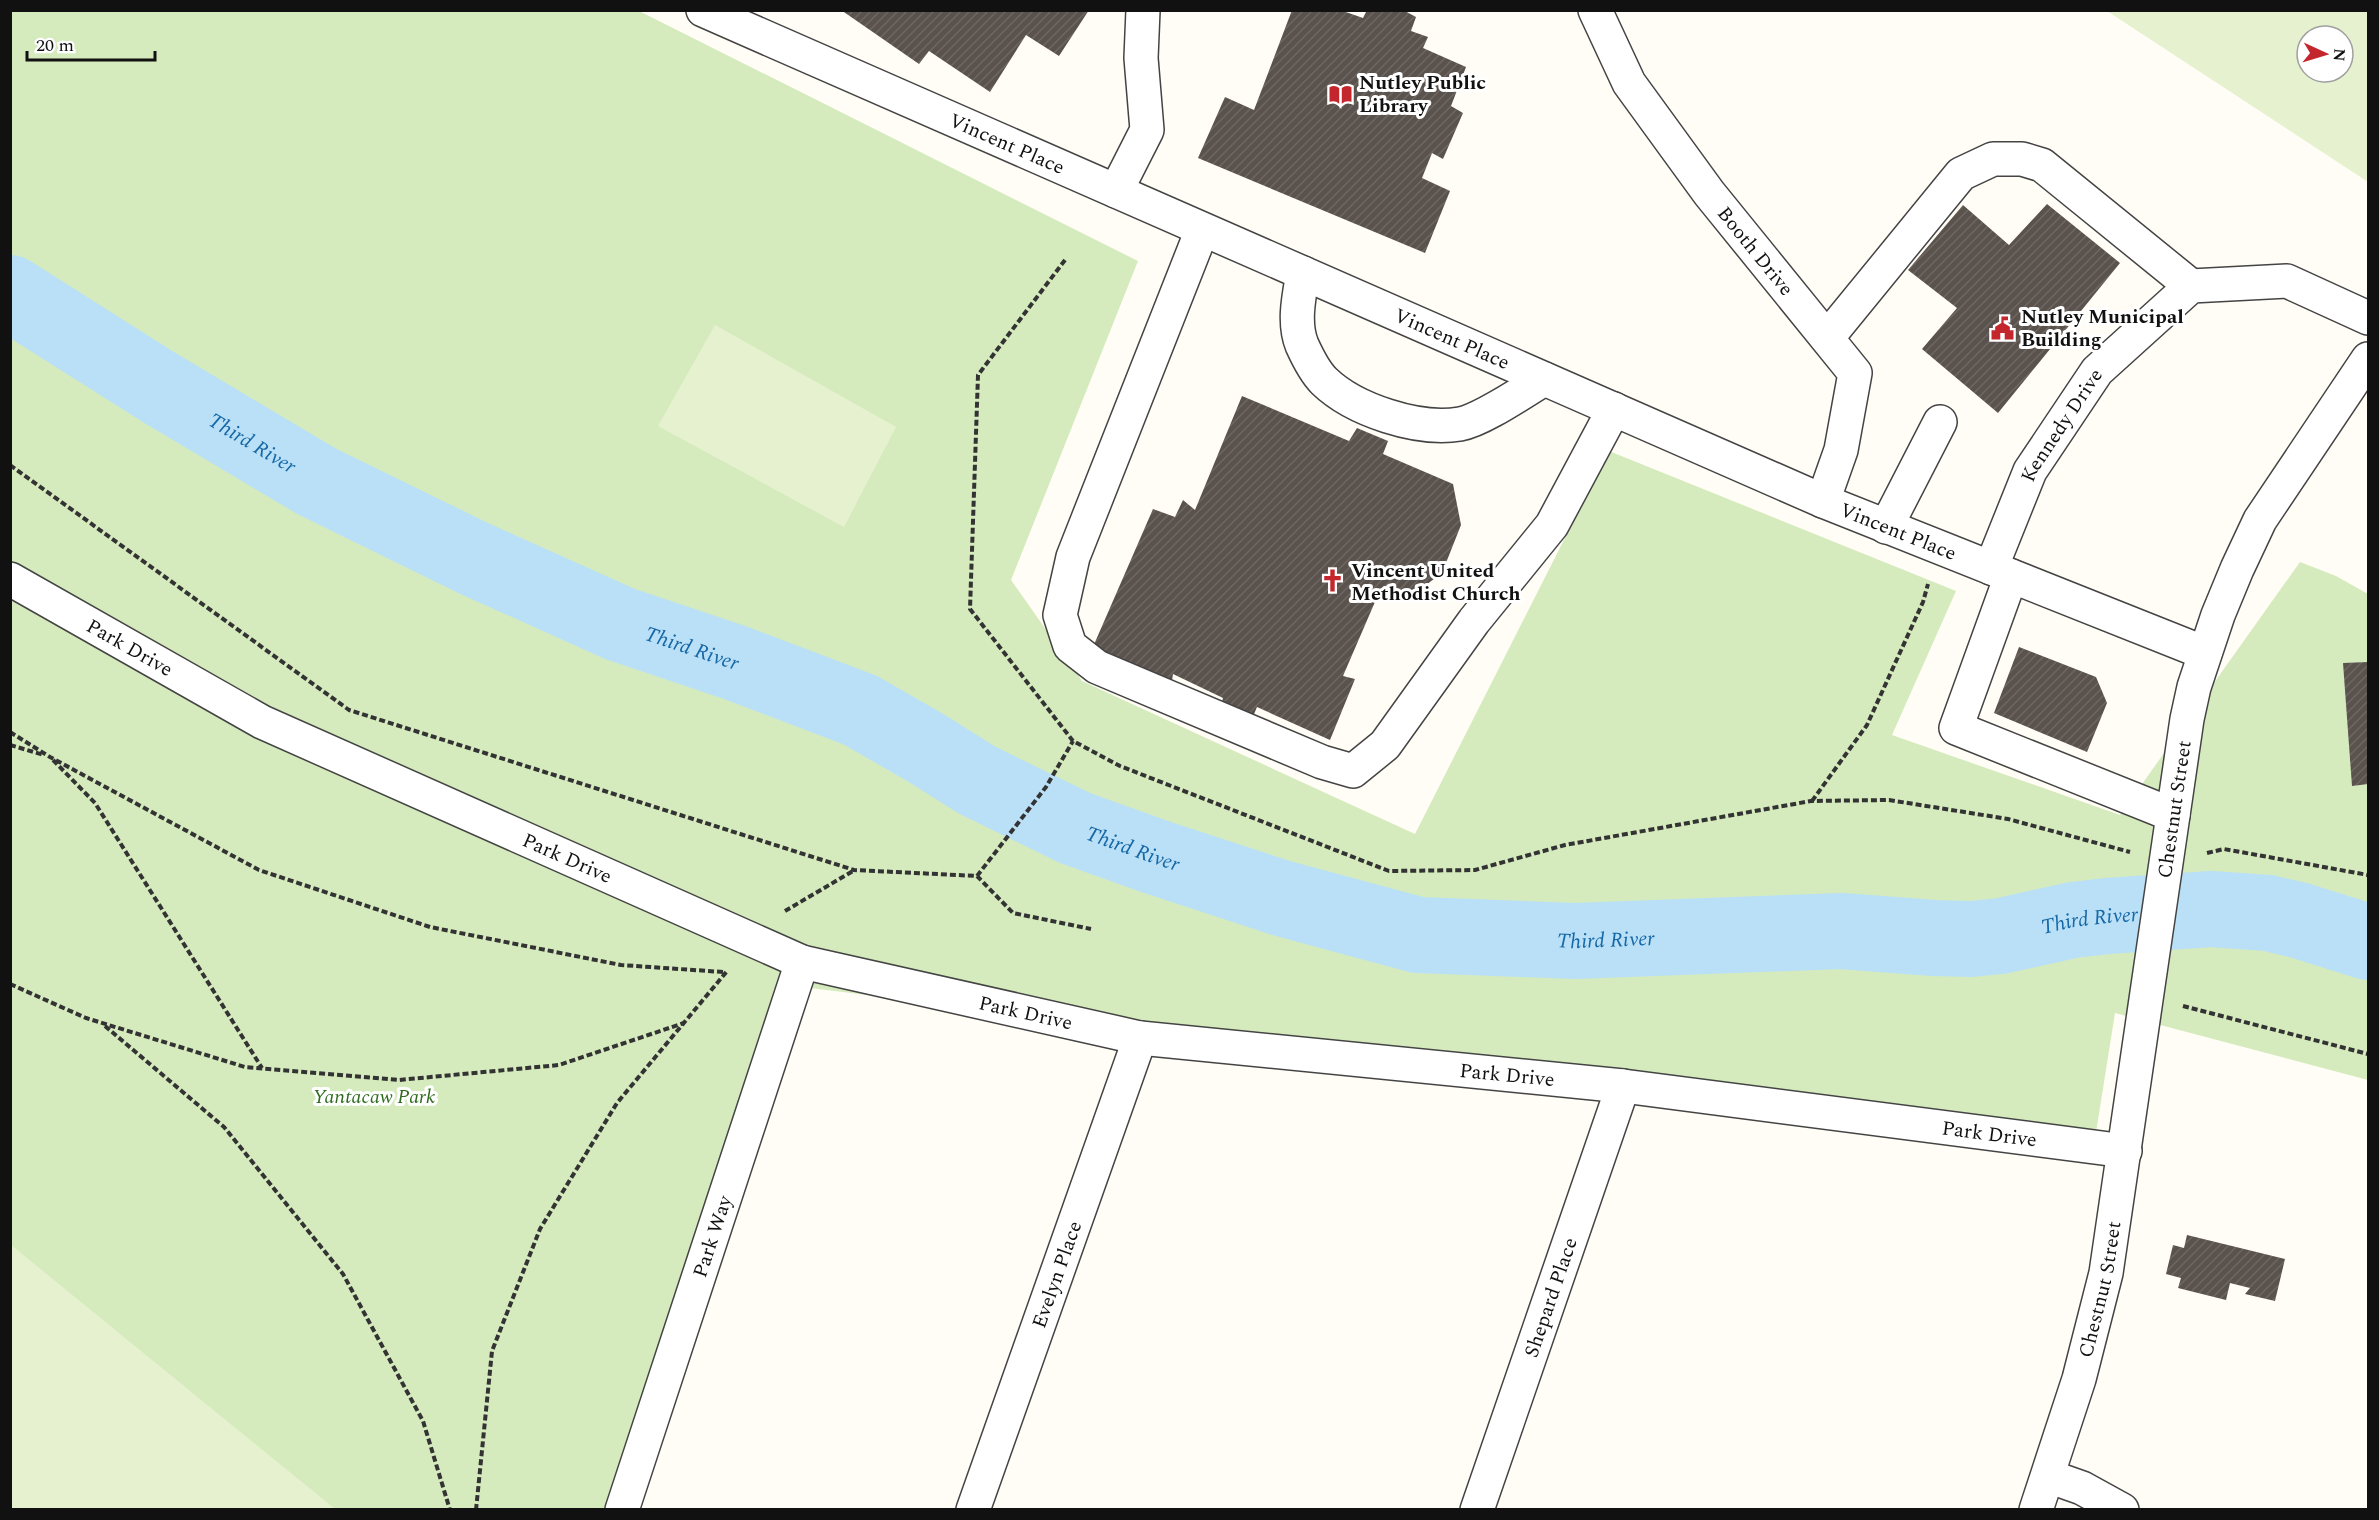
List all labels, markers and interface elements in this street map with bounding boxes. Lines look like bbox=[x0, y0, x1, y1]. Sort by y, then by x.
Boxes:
scale bar bbox=[27, 24, 154, 62]
north arrow bbox=[2295, 24, 2355, 84]
text: 20 m bbox=[36, 32, 74, 59]
text: N bbox=[2327, 48, 2351, 62]
place label: Nutley Public Library bbox=[1359, 68, 1486, 121]
library icon: Nutley Public Library bbox=[1328, 81, 1354, 107]
street label: Vincent Place bbox=[944, 106, 1069, 183]
street label: Booth Drive bbox=[1710, 200, 1801, 303]
street label: Vincent Place bbox=[1389, 301, 1514, 378]
place label: Nutley Municipal Building bbox=[2021, 302, 2184, 355]
public building icon: Nutley Municipal Building bbox=[1990, 315, 2016, 341]
street label: Kennedy Drive bbox=[2013, 363, 2111, 487]
water label: Third River bbox=[202, 405, 303, 483]
street label: Vincent Place bbox=[1835, 495, 1961, 569]
place label: Vincent United Methodist Church bbox=[1351, 556, 1521, 609]
church icon: Vincent United Methodist Church bbox=[1320, 568, 1346, 594]
street label: Park Drive bbox=[81, 611, 178, 685]
water label: Third River bbox=[640, 618, 744, 680]
street label: Chestnut Street bbox=[2150, 738, 2200, 880]
water label: Third River bbox=[1081, 818, 1184, 881]
street label: Park Drive bbox=[517, 826, 617, 892]
water label: Third River bbox=[2038, 899, 2140, 944]
water label: Third River bbox=[1556, 923, 1656, 958]
street label: Park Drive bbox=[976, 988, 1075, 1038]
street label: Park Drive bbox=[1458, 1056, 1556, 1095]
park label: Yantacaw Park bbox=[313, 1082, 436, 1112]
street label: Park Drive bbox=[1940, 1113, 2038, 1155]
street label: Park Way bbox=[685, 1190, 741, 1282]
street label: Evelyn Place bbox=[1024, 1217, 1090, 1333]
street label: Chestnut Street bbox=[2071, 1219, 2129, 1361]
street label: Shepard Place bbox=[1517, 1234, 1586, 1362]

